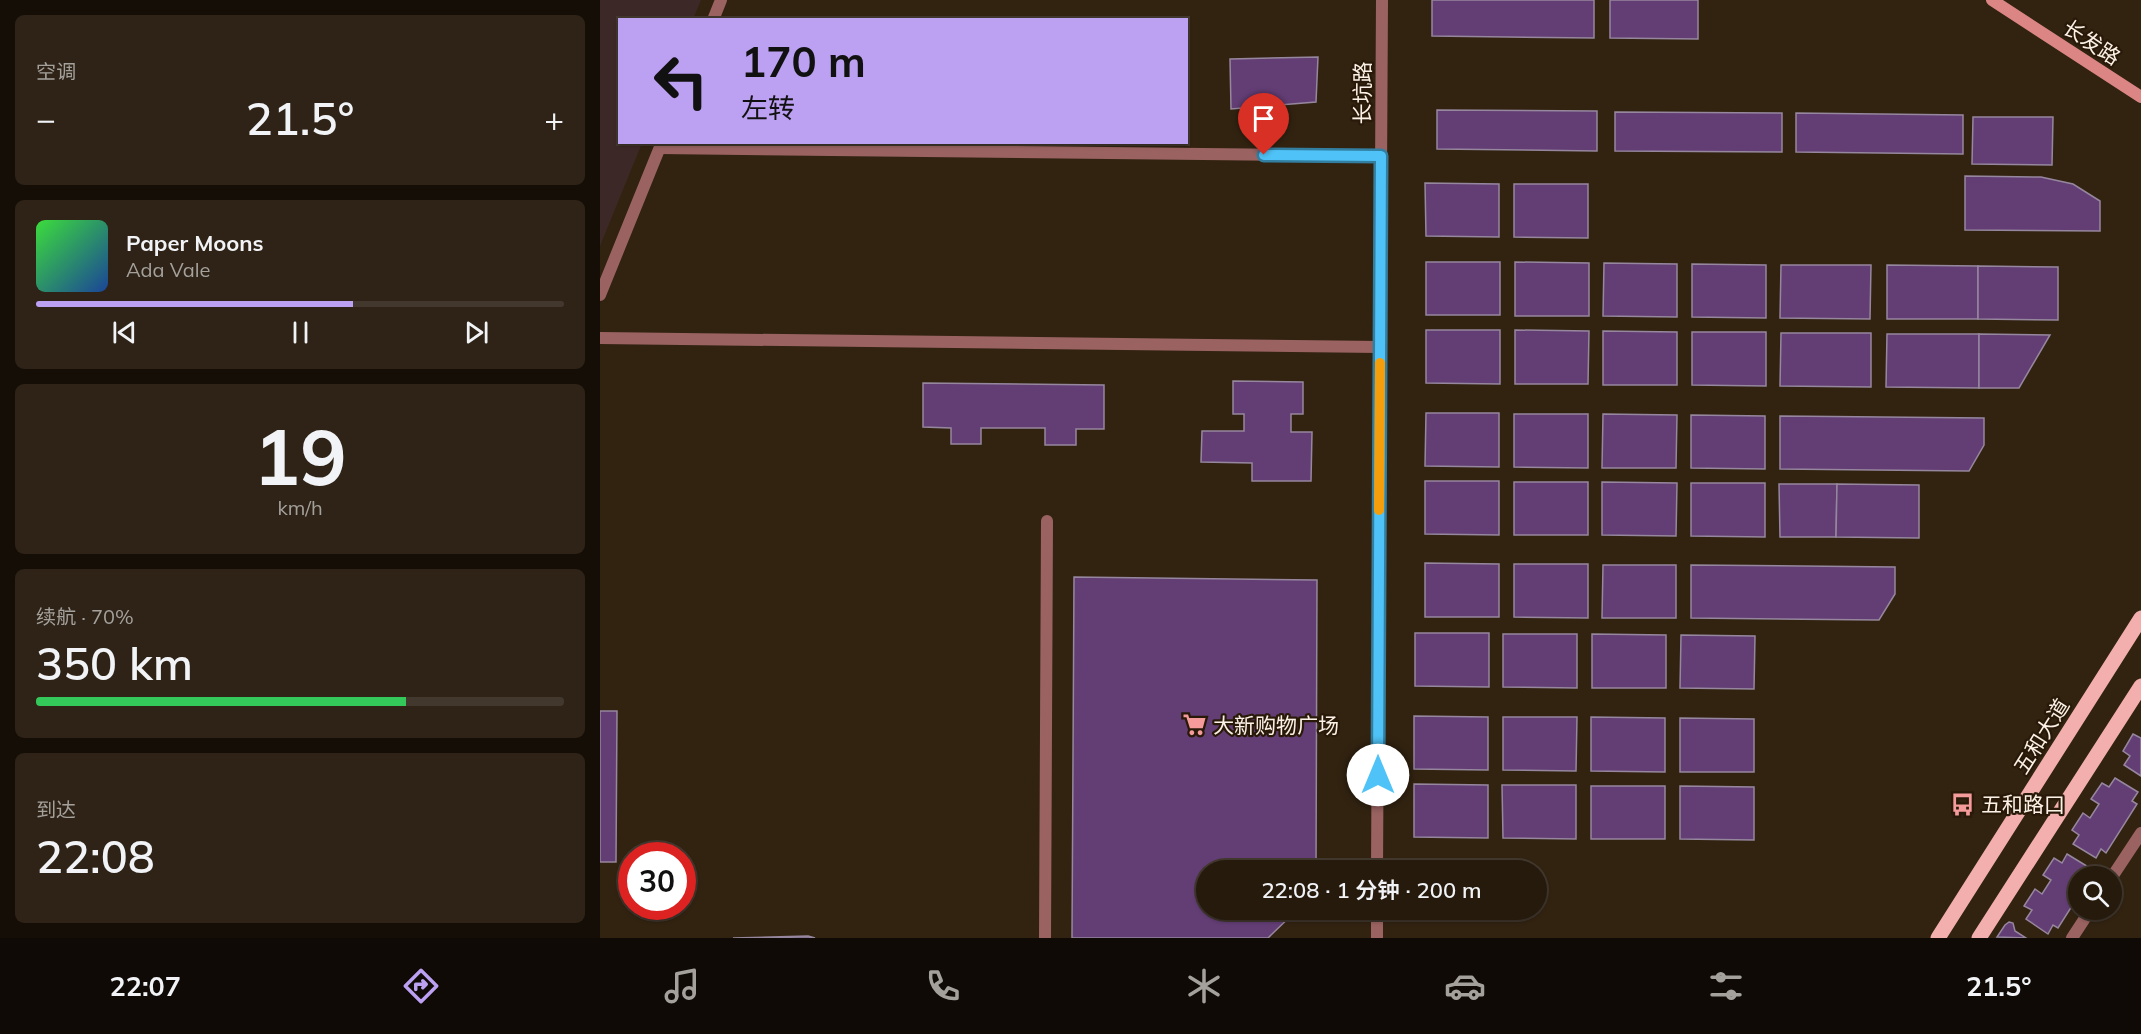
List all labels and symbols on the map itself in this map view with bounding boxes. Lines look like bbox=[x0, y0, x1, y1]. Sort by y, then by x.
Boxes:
street label: 长发路 bbox=[2059, 14, 2125, 70]
street label: 长坑路 bbox=[1349, 62, 1375, 125]
pin bbox=[1238, 93, 1289, 155]
street label: 五和大道 bbox=[2008, 693, 2074, 779]
supermarket icon: 大新购物广场 bbox=[1182, 712, 1208, 738]
place label: 大新购物广场 bbox=[1213, 712, 1339, 738]
position arrow bbox=[1346, 743, 1410, 807]
bus stop icon: 五和路口 bbox=[1950, 791, 1976, 817]
place label: 五和路口 bbox=[1981, 791, 2065, 817]
speed limit sign: 30 bbox=[618, 842, 696, 920]

